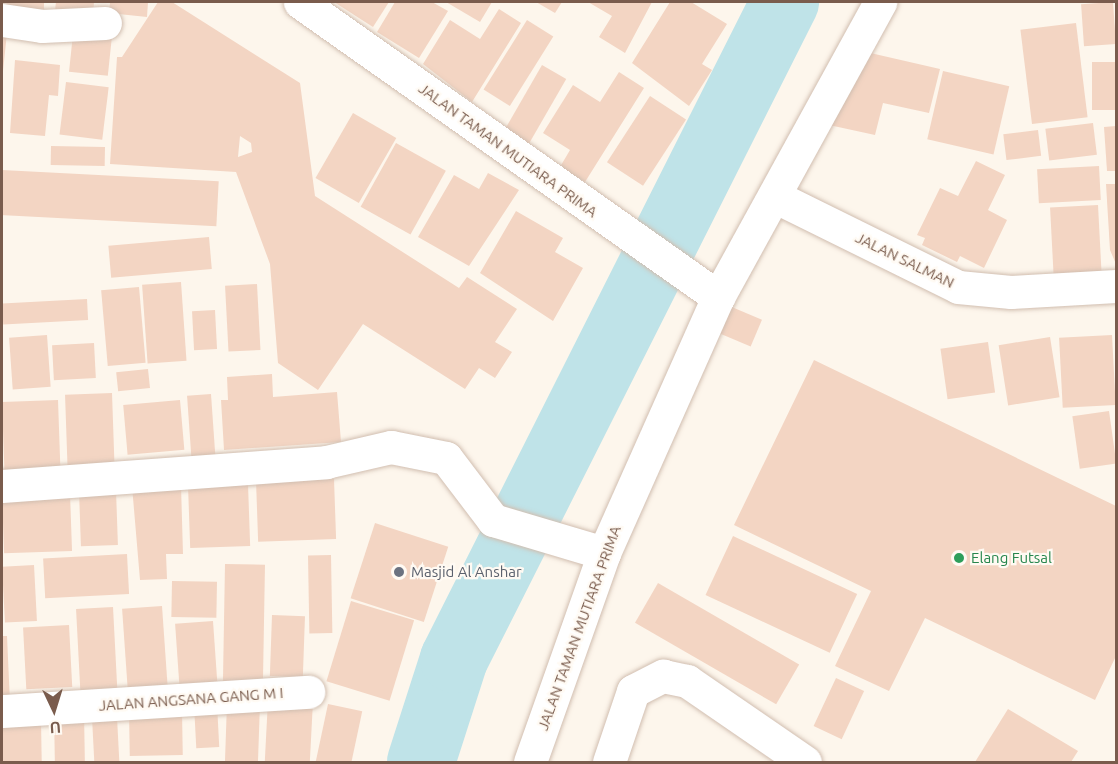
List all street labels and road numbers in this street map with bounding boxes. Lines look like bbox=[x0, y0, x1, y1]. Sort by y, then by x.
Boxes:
street label: JALAN TAMAN MUTIARA PRIMA bbox=[415, 79, 601, 221]
street label: JALAN SALMAN bbox=[853, 228, 957, 292]
street label: JALAN TAMAN MUTIARA PRIMA bbox=[534, 523, 624, 733]
street label: JALAN ANGSANA GANG M I bbox=[98, 684, 284, 714]

